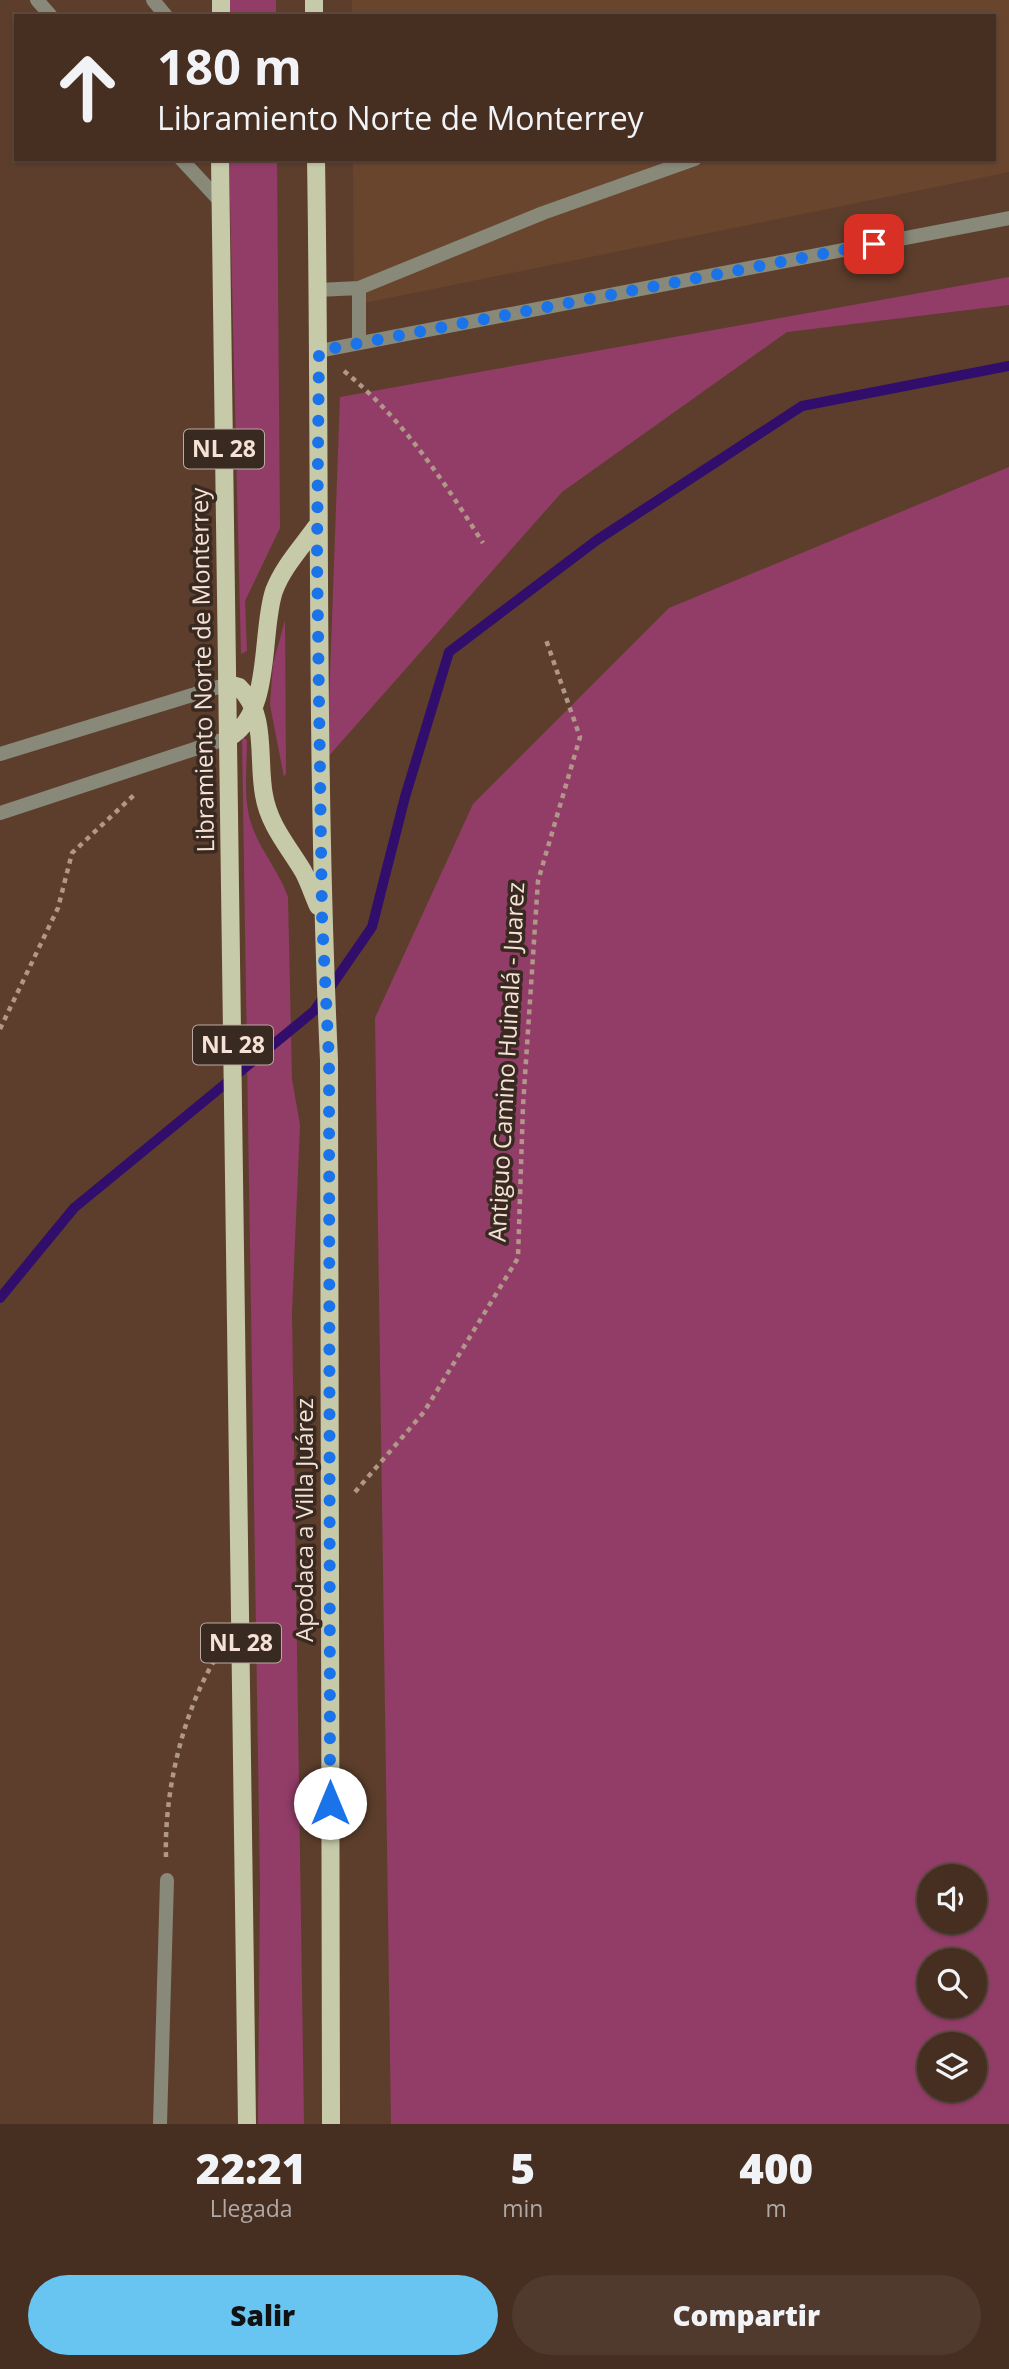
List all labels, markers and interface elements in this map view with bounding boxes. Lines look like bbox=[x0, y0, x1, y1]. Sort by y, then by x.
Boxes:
text: 180 m bbox=[157, 33, 302, 99]
icon: ahead bbox=[42, 42, 133, 133]
text: Libramiento Norte de Monterrey bbox=[157, 96, 644, 139]
pin bbox=[844, 214, 904, 274]
icon: arrive bbox=[855, 225, 893, 263]
road number: NL 28 bbox=[184, 430, 264, 468]
street label: Libramiento Norte de Monterrey bbox=[182, 486, 221, 853]
street label: Antiguo Camino Huinalá - Juarez bbox=[480, 881, 531, 1243]
road number: NL 28 bbox=[193, 1026, 273, 1064]
street label: Apodaca a Villa Juárez bbox=[287, 1398, 320, 1642]
road number: NL 28 bbox=[201, 1624, 281, 1662]
position arrow bbox=[293, 1766, 367, 1840]
map controls bbox=[917, 1864, 987, 2102]
button: sound bbox=[917, 1864, 987, 1934]
button: search bbox=[917, 1948, 987, 2018]
button: layers bbox=[917, 2032, 987, 2102]
text: 22:21 bbox=[196, 2139, 306, 2196]
text: 5 bbox=[511, 2139, 535, 2196]
text: 400 bbox=[739, 2139, 813, 2196]
text: Llegada bbox=[210, 2192, 293, 2224]
text: min bbox=[502, 2192, 543, 2224]
text: m bbox=[766, 2192, 787, 2224]
button: Salir bbox=[28, 2275, 498, 2355]
button: Compartir bbox=[512, 2275, 981, 2355]

